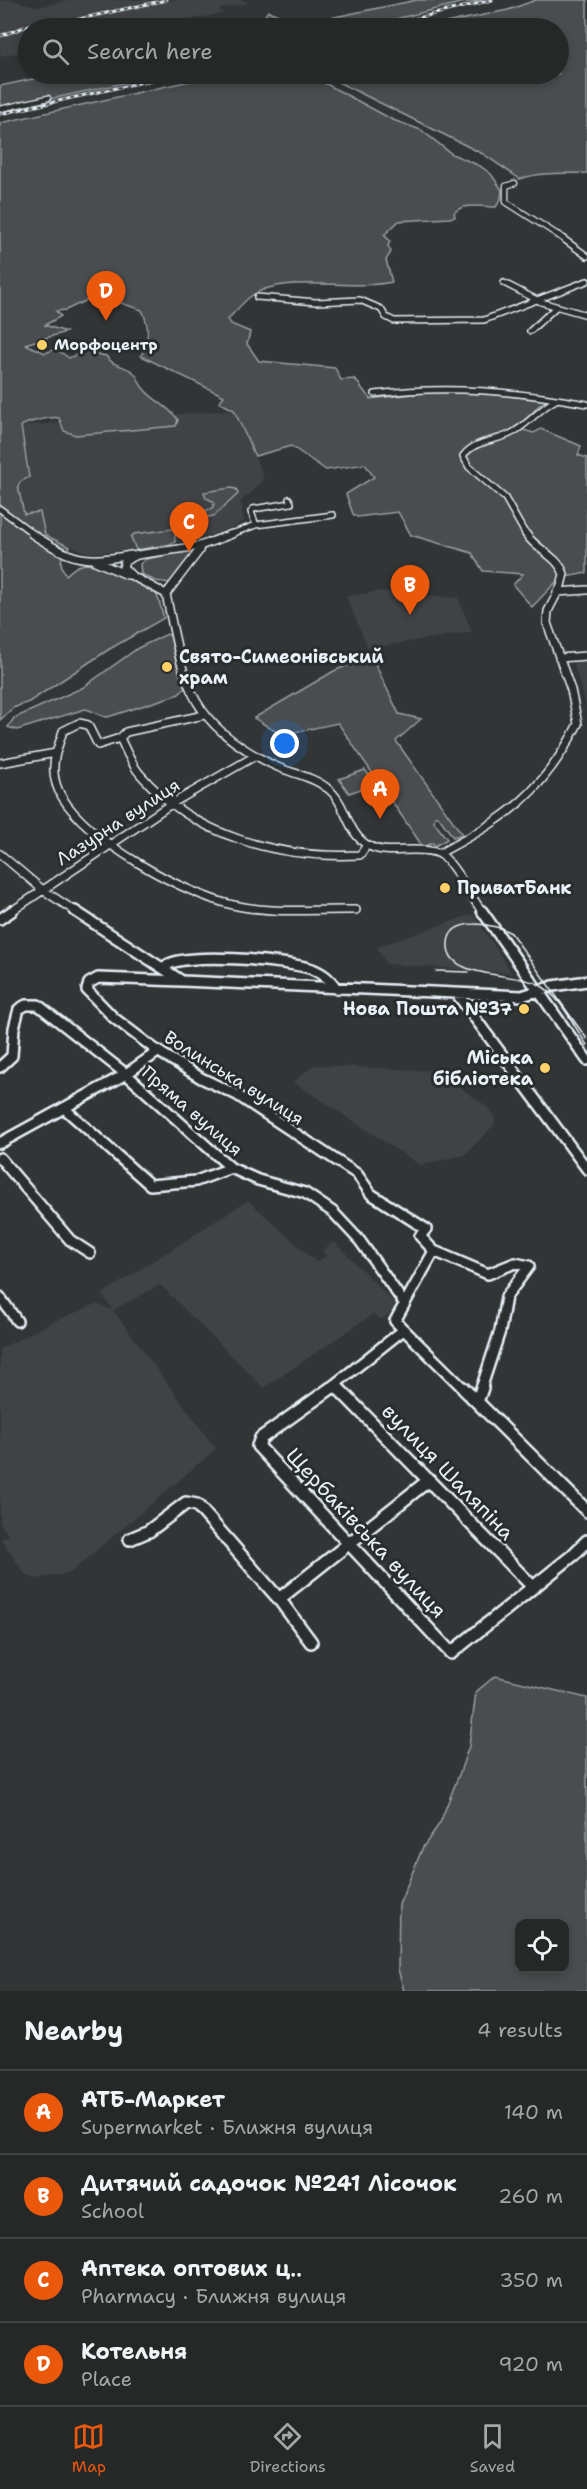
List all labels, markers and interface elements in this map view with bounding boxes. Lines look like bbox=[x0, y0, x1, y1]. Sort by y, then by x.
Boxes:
search box bbox=[18, 18, 569, 84]
icon: search bbox=[39, 35, 72, 68]
text: Search here bbox=[87, 37, 213, 66]
pin: D bbox=[86, 272, 126, 321]
place label: Морфоцентр bbox=[54, 335, 157, 355]
marker: Морфоцентр bbox=[35, 338, 49, 352]
pin: C bbox=[170, 502, 208, 552]
pin: B bbox=[390, 566, 430, 615]
place label: Свято-Симеонівський храм bbox=[179, 645, 384, 690]
marker: Свято-Симеонівський храм bbox=[160, 660, 174, 674]
your location bbox=[270, 729, 299, 758]
pin: A bbox=[360, 770, 400, 819]
street label: Лазурна вулиця bbox=[52, 773, 184, 871]
place label: ПриватБанк bbox=[457, 876, 572, 900]
marker: ПриватБанк bbox=[438, 881, 452, 895]
place label: Нова Пошта №37 bbox=[343, 997, 512, 1021]
marker: Нова Пошта №37 bbox=[517, 1002, 531, 1016]
street label: Волинська вулиця bbox=[160, 1025, 308, 1131]
place label: Міська бібліотека bbox=[433, 1046, 534, 1091]
street label: Пряма вулиця bbox=[137, 1061, 247, 1161]
marker: Міська бібліотека bbox=[538, 1061, 552, 1075]
street label: вулиця Шаляпіна bbox=[376, 1398, 520, 1546]
street label: Щербаківська вулиця bbox=[280, 1442, 452, 1624]
map controls bbox=[515, 1919, 569, 1973]
button: locate bbox=[515, 1919, 569, 1973]
text: Nearby bbox=[24, 2013, 123, 2048]
text: 4 results bbox=[477, 2017, 563, 2043]
text: АТБ-Маркет bbox=[81, 2085, 225, 2114]
text: A bbox=[36, 2099, 51, 2125]
text: 140 m bbox=[504, 2099, 563, 2125]
text: Supermarket · Ближня вулиця bbox=[81, 2114, 373, 2140]
text: Дитячий садочок №241 Лісочок bbox=[81, 2169, 457, 2198]
text: B bbox=[37, 2183, 50, 2209]
text: 260 m bbox=[498, 2183, 563, 2209]
text: School bbox=[81, 2198, 144, 2224]
text: Аптека оптових ц‥ bbox=[81, 2254, 302, 2283]
text: C bbox=[37, 2267, 50, 2293]
text: 350 m bbox=[499, 2267, 563, 2293]
text: Pharmacy · Ближня вулиця bbox=[81, 2283, 346, 2309]
text: Котельня bbox=[81, 2337, 187, 2366]
text: D bbox=[36, 2351, 51, 2377]
text: 920 m bbox=[499, 2351, 563, 2377]
text: Place bbox=[81, 2366, 132, 2392]
tab: Map bbox=[72, 2420, 106, 2477]
tab: Directions bbox=[250, 2420, 326, 2477]
tab: Saved bbox=[470, 2420, 515, 2477]

